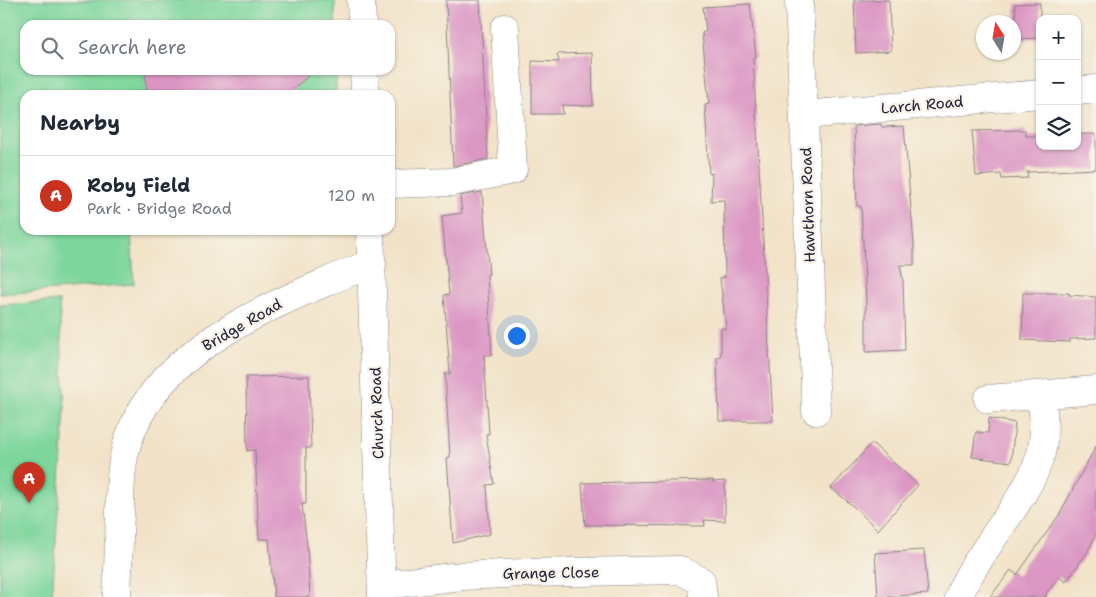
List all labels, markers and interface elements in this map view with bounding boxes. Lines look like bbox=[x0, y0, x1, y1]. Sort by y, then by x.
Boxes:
north arrow bbox=[976, 15, 1021, 60]
map controls bbox=[1036, 15, 1081, 150]
button: + bbox=[1036, 15, 1081, 60]
search box bbox=[20, 20, 395, 75]
icon: search bbox=[38, 34, 66, 62]
text: Search here bbox=[78, 35, 187, 60]
button: − bbox=[1036, 60, 1081, 105]
street label: Larch Road bbox=[880, 91, 965, 119]
button: layers bbox=[1036, 105, 1081, 150]
text: Nearby bbox=[40, 109, 120, 137]
street label: Hawthorn Road bbox=[796, 146, 820, 263]
text: Roby Field bbox=[87, 173, 190, 198]
text: A bbox=[50, 185, 62, 206]
text: 120 m bbox=[328, 185, 375, 206]
text: Park · Bridge Road bbox=[87, 198, 232, 219]
street label: Bridge Road bbox=[198, 294, 286, 356]
your location bbox=[504, 323, 530, 349]
street label: Church Road bbox=[365, 366, 389, 460]
pin: A bbox=[13, 462, 45, 503]
street label: Grange Close bbox=[503, 562, 599, 584]

